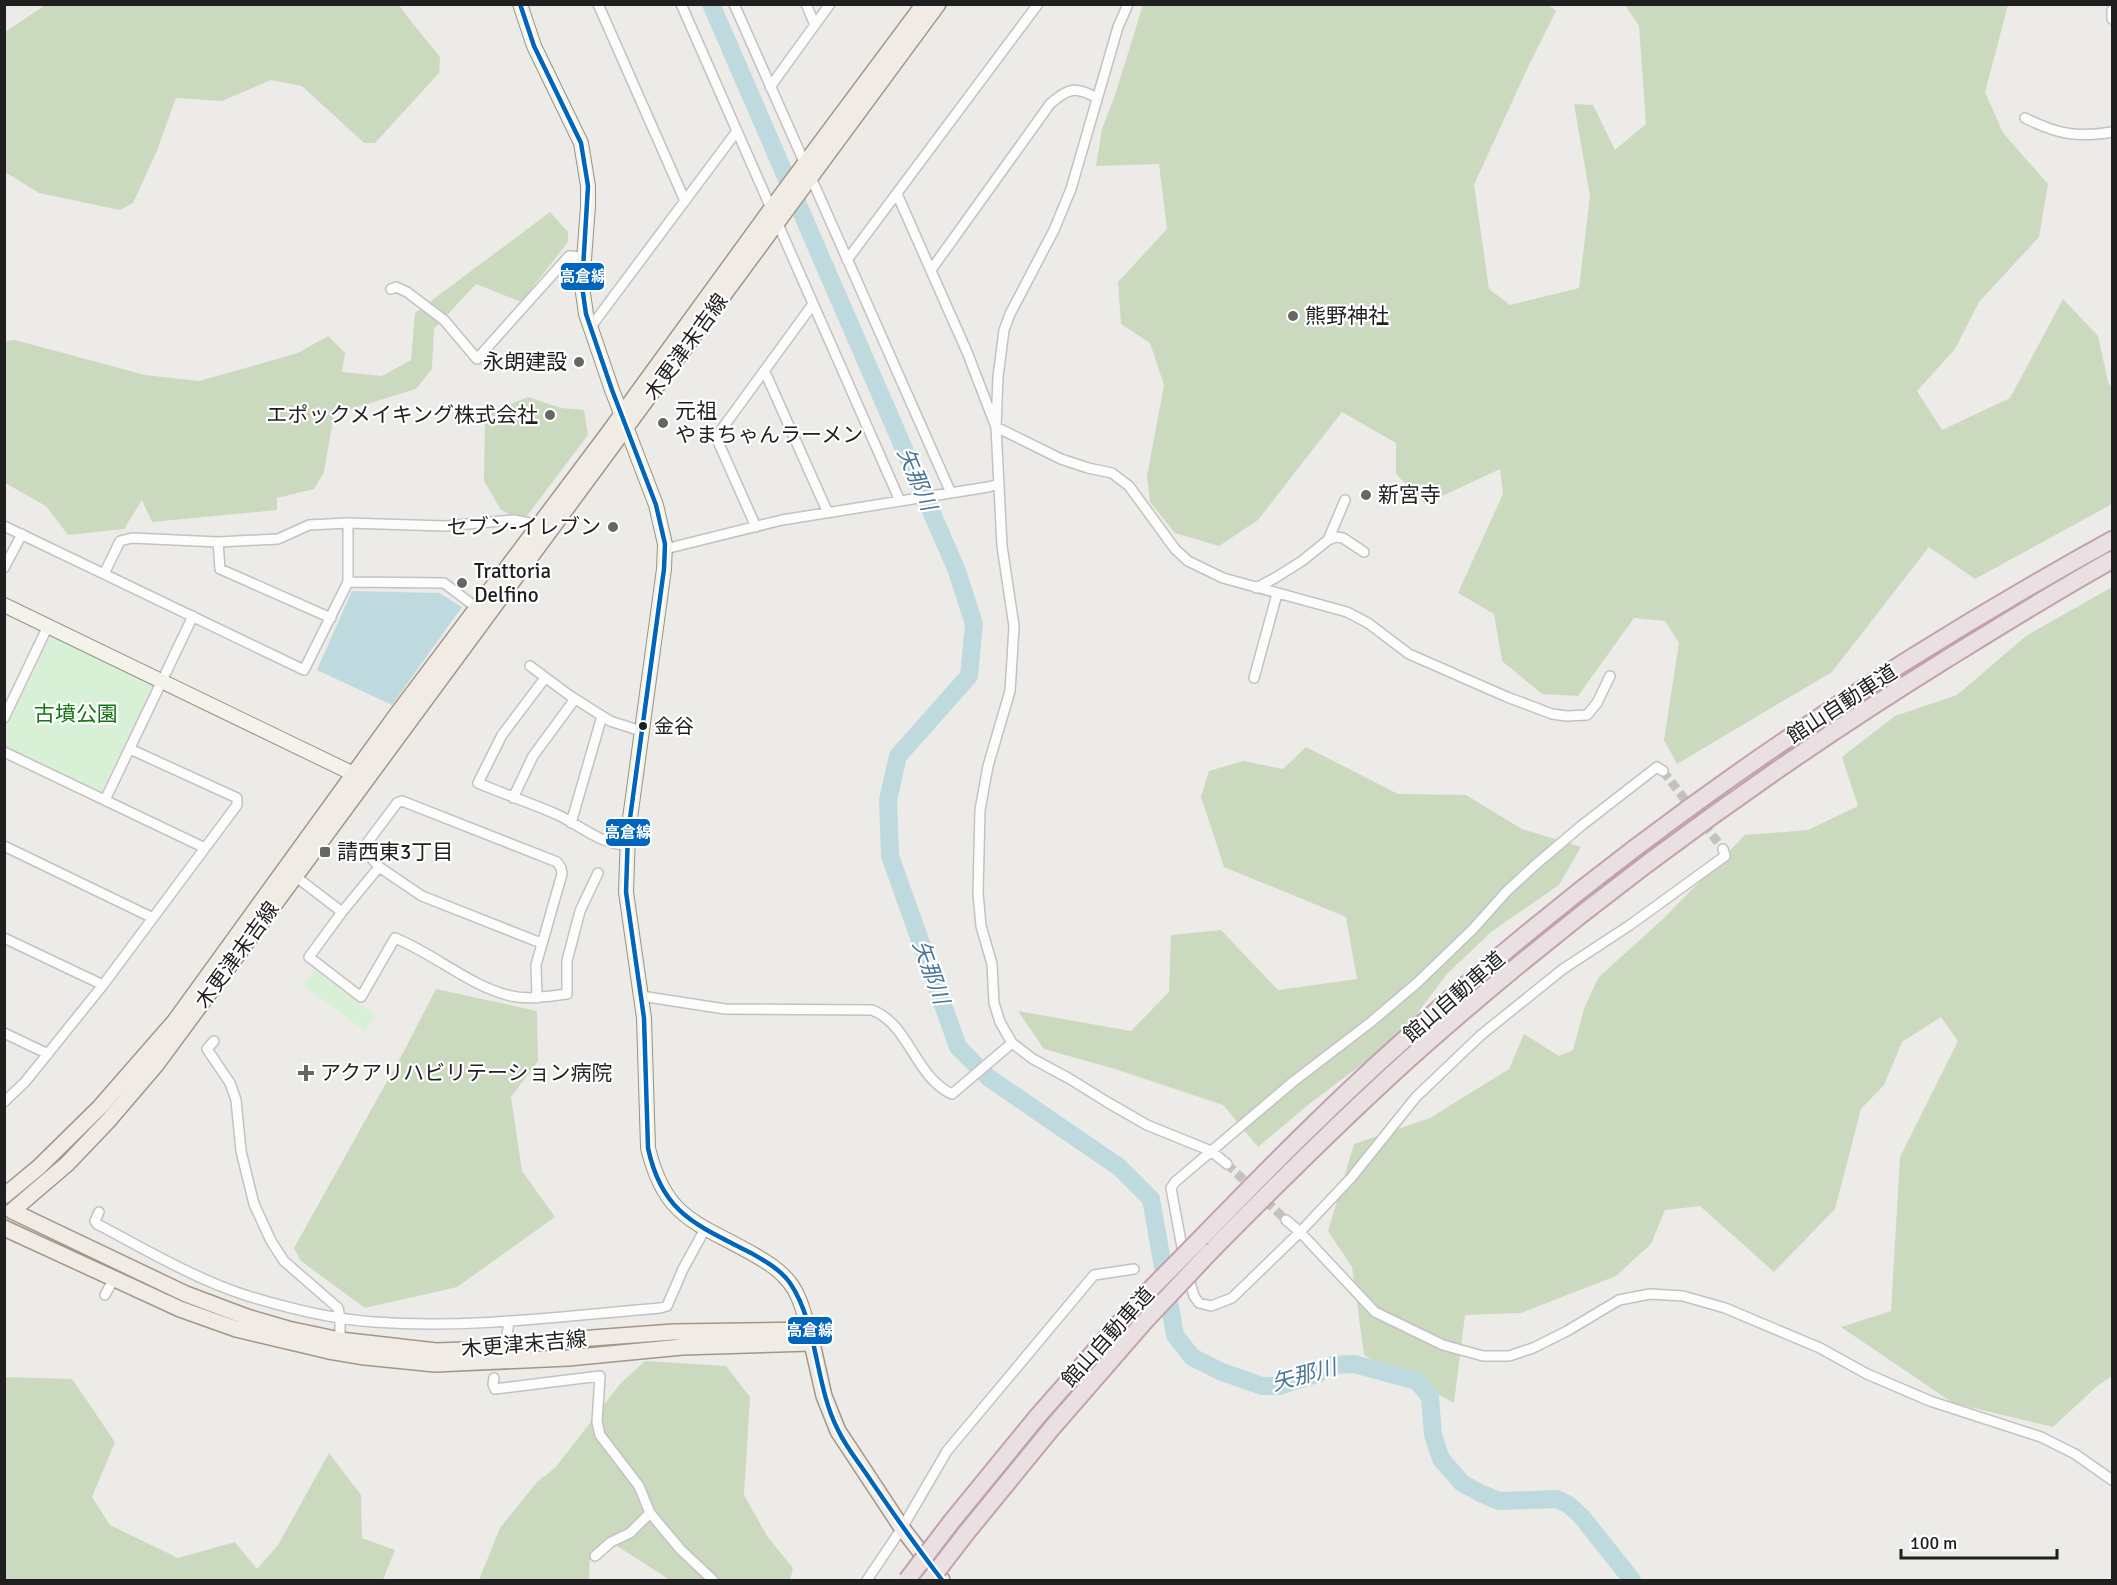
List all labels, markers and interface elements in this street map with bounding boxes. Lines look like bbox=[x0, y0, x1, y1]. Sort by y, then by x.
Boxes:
line badge: 高倉線 bbox=[560, 262, 605, 291]
text: 高倉線 bbox=[559, 267, 607, 287]
street label: 木更津末吉線 bbox=[638, 288, 734, 406]
place label: 熊野神社 bbox=[1305, 303, 1389, 329]
marker: 熊野神社 bbox=[1286, 309, 1300, 323]
place label: 永朗建設 bbox=[483, 349, 567, 375]
marker: 永朗建設 bbox=[572, 355, 586, 369]
place label: 元祖 やまちゃんラーメン bbox=[675, 398, 863, 448]
place label: エポックメイキング株式会社 bbox=[266, 402, 538, 428]
marker: エポックメイキング株式会社 bbox=[543, 408, 557, 422]
marker: 元祖 やまちゃんラーメン bbox=[656, 416, 670, 430]
water label: 矢那川 bbox=[892, 443, 943, 516]
place label: 新宮寺 bbox=[1378, 482, 1441, 508]
marker: 新宮寺 bbox=[1359, 488, 1373, 502]
place label: セブン-イレブン bbox=[447, 514, 601, 540]
marker: セブン-イレブン bbox=[606, 520, 620, 534]
place label: Trattoria Delfino bbox=[474, 558, 551, 608]
marker: Trattoria Delfino bbox=[455, 576, 469, 590]
street label: 館山自動車道 bbox=[1782, 659, 1902, 749]
park label: 古墳公園 bbox=[34, 701, 118, 727]
place label: 金谷 bbox=[654, 714, 694, 739]
marker: 金谷 bbox=[637, 720, 649, 732]
line badge: 高倉線 bbox=[605, 818, 651, 847]
text: 高倉線 bbox=[604, 823, 652, 843]
place label: 請西東3丁目 bbox=[337, 839, 453, 865]
marker: 請西東3丁目 bbox=[318, 845, 332, 859]
street label: 木更津末吉線 bbox=[189, 896, 285, 1014]
water label: 矢那川 bbox=[907, 936, 956, 1009]
street label: 館山自動車道 bbox=[1398, 946, 1510, 1048]
place label: アクアリハビリテーション病院 bbox=[320, 1060, 613, 1086]
marker: アクアリハビリテーション病院 bbox=[297, 1064, 315, 1082]
street label: 館山自動車道 bbox=[1056, 1281, 1160, 1393]
line badge: 高倉線 bbox=[787, 1316, 833, 1345]
text: 高倉線 bbox=[786, 1321, 834, 1341]
street label: 木更津末吉線 bbox=[460, 1326, 588, 1362]
water label: 矢那川 bbox=[1269, 1353, 1341, 1397]
scale bar bbox=[1901, 1522, 2057, 1560]
text: 100 m bbox=[1910, 1532, 1957, 1554]

